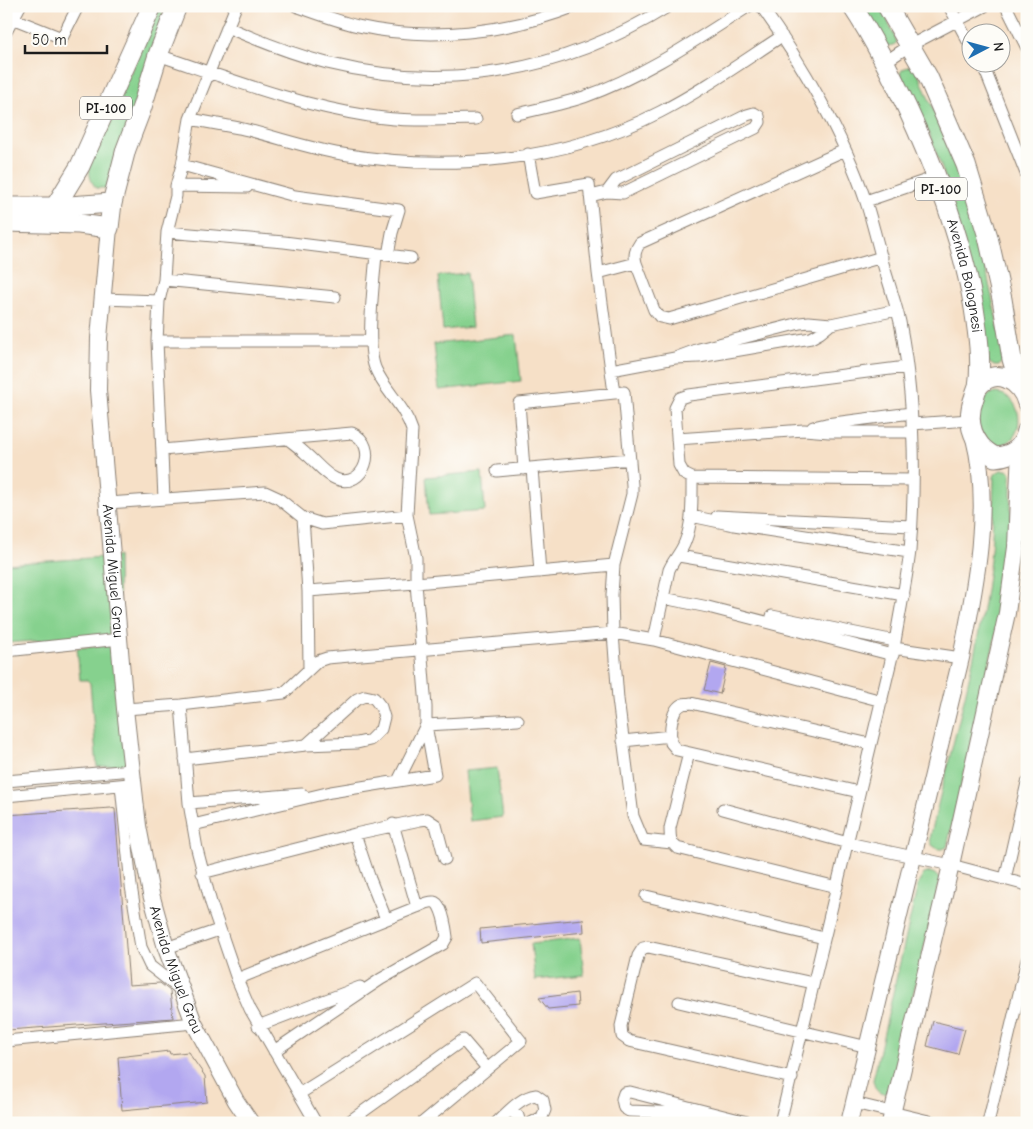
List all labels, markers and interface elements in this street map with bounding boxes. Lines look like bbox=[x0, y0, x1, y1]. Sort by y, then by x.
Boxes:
scale bar bbox=[25, 22, 108, 54]
north arrow bbox=[960, 22, 1010, 72]
text: 50 m bbox=[32, 31, 67, 49]
text: N bbox=[990, 41, 1007, 52]
road number: PI-100 bbox=[80, 96, 132, 120]
road number: PI-100 bbox=[915, 178, 967, 200]
street label: Avenida Bolognesi bbox=[943, 216, 986, 334]
street label: Avenida Miguel Grau bbox=[99, 503, 128, 638]
street label: Avenida Miguel Grau bbox=[146, 904, 207, 1036]

